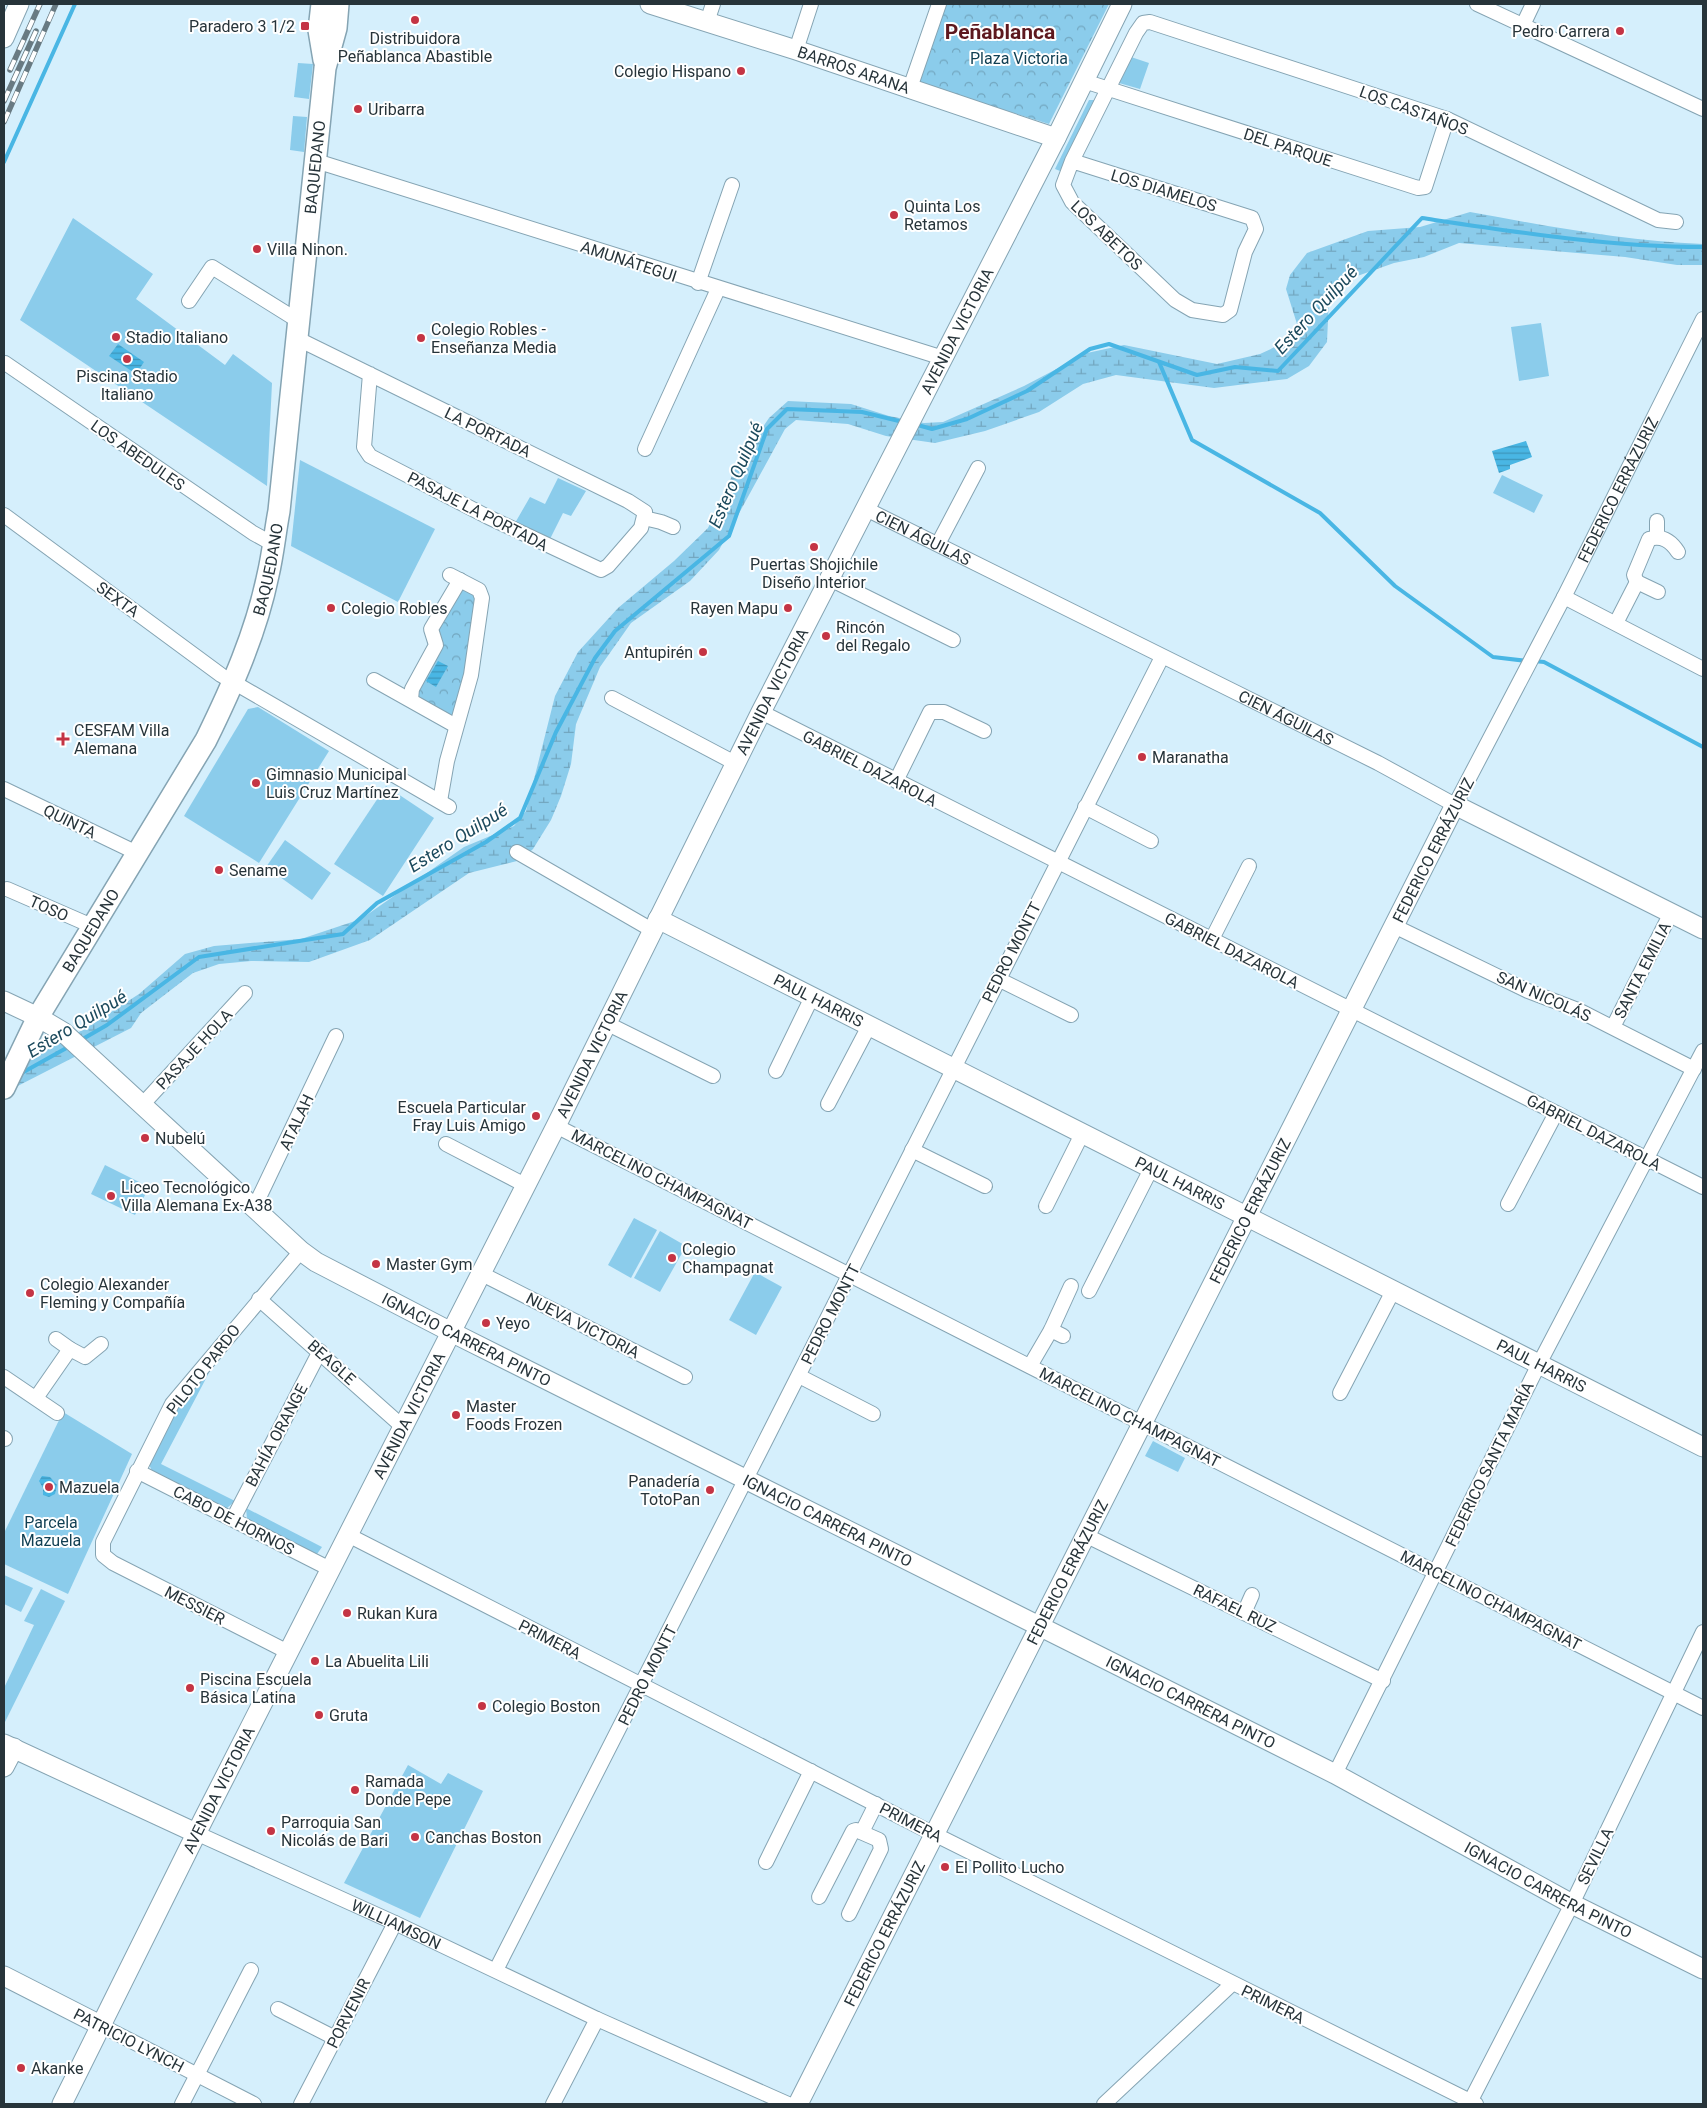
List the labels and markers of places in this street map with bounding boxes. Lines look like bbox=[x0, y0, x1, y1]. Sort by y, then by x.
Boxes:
marker: Distribuidora Peñablanca Abastible bbox=[409, 14, 421, 26]
place label: Paradero 3 1/2 bbox=[189, 17, 295, 36]
marker: Paradero 3 1/2 bbox=[299, 20, 311, 32]
place label: Pedro Carrera bbox=[1512, 22, 1610, 41]
marker: Pedro Carrera bbox=[1614, 25, 1626, 37]
place label: Distribuidora Peñablanca Abastible bbox=[338, 29, 492, 66]
place label: Colegio Hispano bbox=[614, 62, 731, 81]
marker: Colegio Hispano bbox=[735, 65, 747, 77]
place label: Uribarra bbox=[368, 100, 425, 119]
marker: Uribarra bbox=[352, 103, 364, 115]
place label: Quinta Los Retamos bbox=[904, 197, 980, 234]
marker: Quinta Los Retamos bbox=[888, 209, 900, 221]
place label: Villa Ninon. bbox=[267, 240, 348, 259]
marker: Villa Ninon. bbox=[251, 243, 263, 255]
place label: Colegio Robles - Enseñanza Media bbox=[431, 320, 557, 357]
place label: Stadio Italiano bbox=[126, 328, 228, 347]
marker: Stadio Italiano bbox=[110, 331, 122, 343]
marker: Colegio Robles - Enseñanza Media bbox=[415, 332, 427, 344]
marker: Piscina Stadio Italiano bbox=[121, 353, 133, 365]
place label: Piscina Stadio Italiano bbox=[76, 367, 178, 404]
marker: Puertas Shojichile Diseño Interior bbox=[808, 541, 820, 553]
place label: Puertas Shojichile Diseño Interior bbox=[750, 555, 878, 592]
place label: Colegio Robles bbox=[341, 599, 447, 618]
place label: Rayen Mapu bbox=[690, 599, 778, 618]
marker: Colegio Robles bbox=[325, 602, 337, 614]
marker: Rayen Mapu bbox=[782, 602, 794, 614]
place label: Rincón del Regalo bbox=[836, 618, 910, 655]
marker: Rincón del Regalo bbox=[820, 630, 832, 642]
place label: Antupirén bbox=[624, 643, 693, 662]
marker: Antupirén bbox=[697, 646, 709, 658]
place label: CESFAM Villa Alemana bbox=[74, 721, 169, 758]
marker: CESFAM Villa Alemana bbox=[56, 732, 70, 746]
place label: Maranatha bbox=[1152, 748, 1229, 767]
marker: Maranatha bbox=[1136, 751, 1148, 763]
place label: Gimnasio Municipal Luis Cruz Martínez bbox=[266, 765, 407, 802]
marker: Gimnasio Municipal Luis Cruz Martínez bbox=[250, 777, 262, 789]
place label: Sename bbox=[229, 861, 287, 880]
marker: Sename bbox=[213, 864, 225, 876]
place label: Escuela Particular Fray Luis Amigo bbox=[398, 1098, 527, 1135]
marker: Escuela Particular Fray Luis Amigo bbox=[530, 1110, 542, 1122]
place label: Nubelú bbox=[155, 1129, 205, 1148]
marker: Nubelú bbox=[139, 1132, 151, 1144]
place label: Liceo Tecnológico Villa Alemana Ex-A38 bbox=[121, 1178, 272, 1215]
marker: Liceo Tecnológico Villa Alemana Ex-A38 bbox=[105, 1190, 117, 1202]
place label: Colegio Champagnat bbox=[682, 1240, 773, 1277]
marker: Colegio Champagnat bbox=[666, 1252, 678, 1264]
place label: Master Gym bbox=[386, 1255, 473, 1274]
marker: Master Gym bbox=[370, 1258, 382, 1270]
place label: Colegio Alexander Fleming y Compañía bbox=[40, 1275, 185, 1312]
marker: Colegio Alexander Fleming y Compañía bbox=[24, 1287, 36, 1299]
place label: Yeyo bbox=[496, 1314, 530, 1333]
marker: Yeyo bbox=[480, 1317, 492, 1329]
place label: Master Foods Frozen bbox=[466, 1397, 562, 1434]
marker: Master Foods Frozen bbox=[450, 1409, 462, 1421]
place label: Panadería TotoPan bbox=[628, 1472, 700, 1509]
place label: Mazuela bbox=[59, 1478, 120, 1497]
marker: Mazuela bbox=[43, 1481, 55, 1493]
marker: Panadería TotoPan bbox=[704, 1484, 716, 1496]
place label: Rukan Kura bbox=[357, 1604, 438, 1623]
marker: Rukan Kura bbox=[341, 1607, 353, 1619]
place label: La Abuelita Lili bbox=[325, 1652, 429, 1671]
marker: La Abuelita Lili bbox=[309, 1655, 321, 1667]
place label: Piscina Escuela Básica Latina bbox=[200, 1670, 312, 1707]
marker: Piscina Escuela Básica Latina bbox=[184, 1682, 196, 1694]
place label: Colegio Boston bbox=[492, 1697, 600, 1716]
marker: Colegio Boston bbox=[476, 1700, 488, 1712]
place label: Gruta bbox=[329, 1706, 368, 1725]
marker: Gruta bbox=[313, 1709, 325, 1721]
place label: Ramada Donde Pepe bbox=[365, 1772, 451, 1809]
marker: Ramada Donde Pepe bbox=[349, 1784, 361, 1796]
place label: Parroquia San Nicolás de Bari bbox=[281, 1813, 388, 1850]
marker: Parroquia San Nicolás de Bari bbox=[265, 1825, 277, 1837]
place label: Canchas Boston bbox=[425, 1828, 541, 1847]
marker: Canchas Boston bbox=[409, 1831, 421, 1843]
place label: El Pollito Lucho bbox=[955, 1858, 1064, 1877]
marker: El Pollito Lucho bbox=[939, 1861, 951, 1873]
place label: Akanke bbox=[31, 2059, 84, 2078]
marker: Akanke bbox=[15, 2062, 27, 2074]

